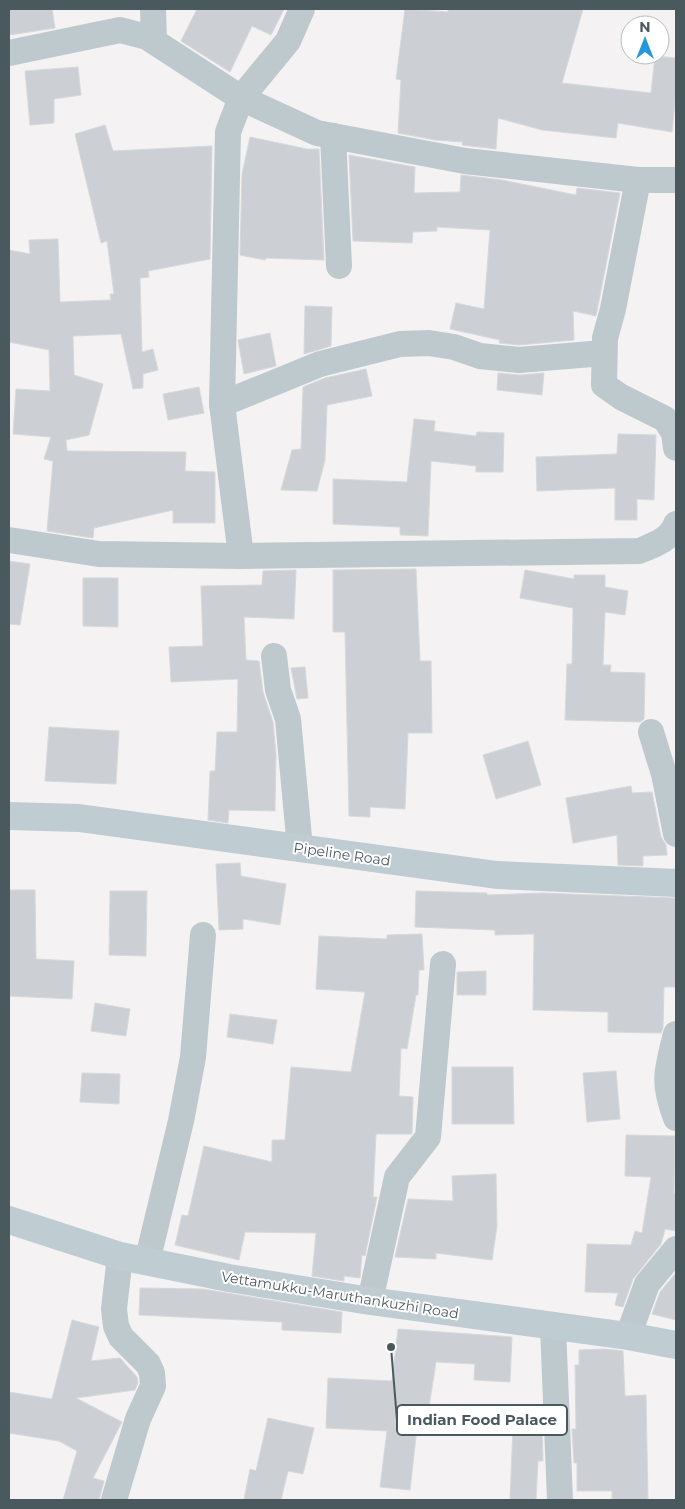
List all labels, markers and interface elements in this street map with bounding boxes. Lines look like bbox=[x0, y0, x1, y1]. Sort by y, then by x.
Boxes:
north arrow bbox=[620, 15, 670, 65]
text: N bbox=[639, 18, 651, 36]
street label: Pipeline Road bbox=[292, 838, 392, 870]
street label: Vettamukku-Maruthankuzhi Road bbox=[220, 1267, 460, 1323]
callout: Indian Food Palace bbox=[397, 1405, 567, 1435]
text: Indian Food Palace bbox=[407, 1410, 557, 1429]

